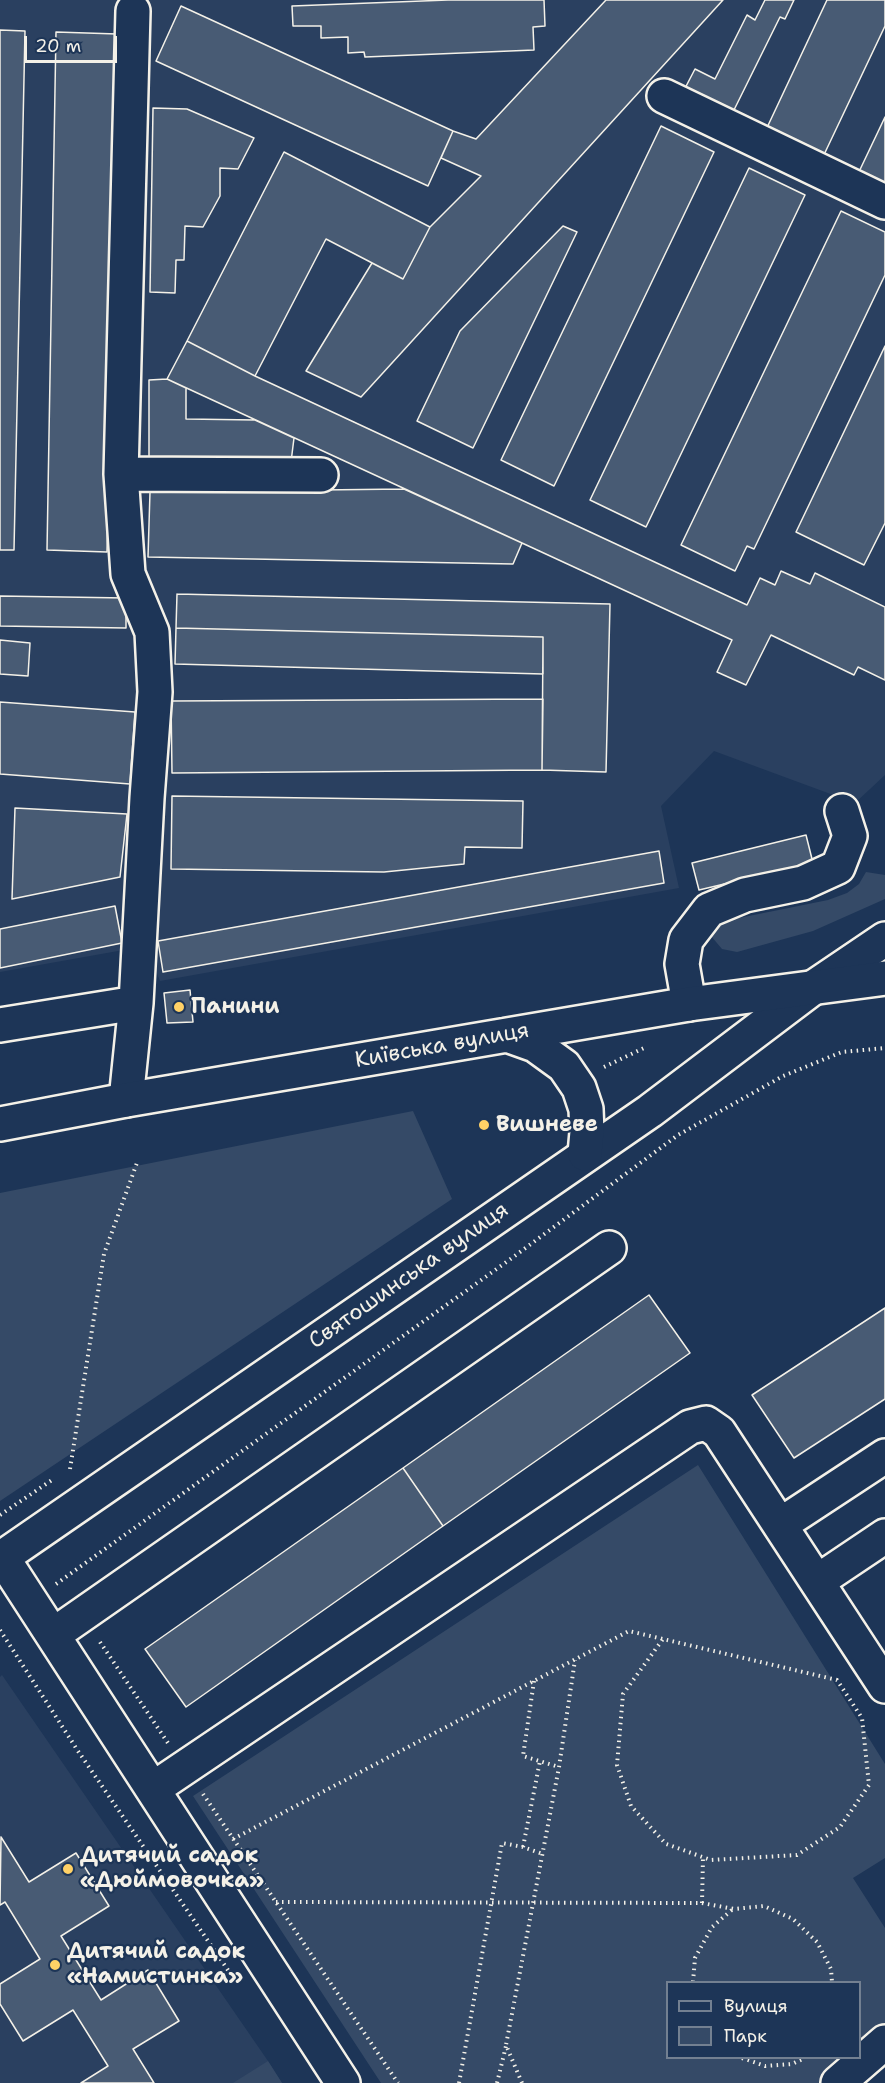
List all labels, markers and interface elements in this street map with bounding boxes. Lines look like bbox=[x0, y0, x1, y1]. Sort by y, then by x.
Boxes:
scale bar bbox=[27, 24, 120, 62]
text: 20 m bbox=[35, 34, 81, 58]
place label: Панини bbox=[191, 994, 279, 1020]
marker: Панини bbox=[172, 1000, 186, 1014]
street label: Київська вулиця bbox=[353, 1018, 531, 1074]
place label: Вишневе bbox=[496, 1112, 598, 1138]
marker: Вишневе bbox=[477, 1118, 491, 1132]
street label: Святошинська вулиця bbox=[304, 1197, 514, 1355]
place label: Дитячий садок «Дюймовочка» bbox=[80, 1843, 264, 1894]
marker: Дитячий садок «Дюймовочка» bbox=[61, 1862, 75, 1876]
place label: Дитячий садок «Намистинка» bbox=[67, 1939, 245, 1990]
marker: Дитячий садок «Намистинка» bbox=[48, 1958, 62, 1972]
legend bbox=[666, 1981, 861, 2059]
text: Вулиця bbox=[724, 1994, 788, 2018]
text: Парк bbox=[724, 2024, 767, 2048]

